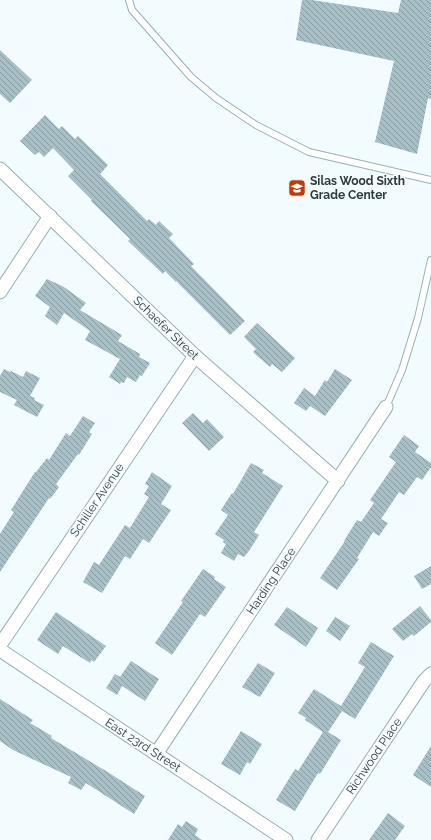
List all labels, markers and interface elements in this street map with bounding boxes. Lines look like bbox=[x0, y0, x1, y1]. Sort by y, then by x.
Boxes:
place label: Silas Wood Sixth Grade Center bbox=[310, 174, 405, 202]
school or university icon: Silas Wood Sixth Grade Center bbox=[287, 178, 307, 198]
street label: Schaefer Street bbox=[130, 293, 202, 363]
street label: Schiller Avenue bbox=[67, 461, 127, 539]
street label: Harding Place bbox=[243, 545, 299, 617]
street label: East 23rd Street bbox=[103, 715, 183, 775]
street label: Richwood Place bbox=[343, 715, 405, 797]

